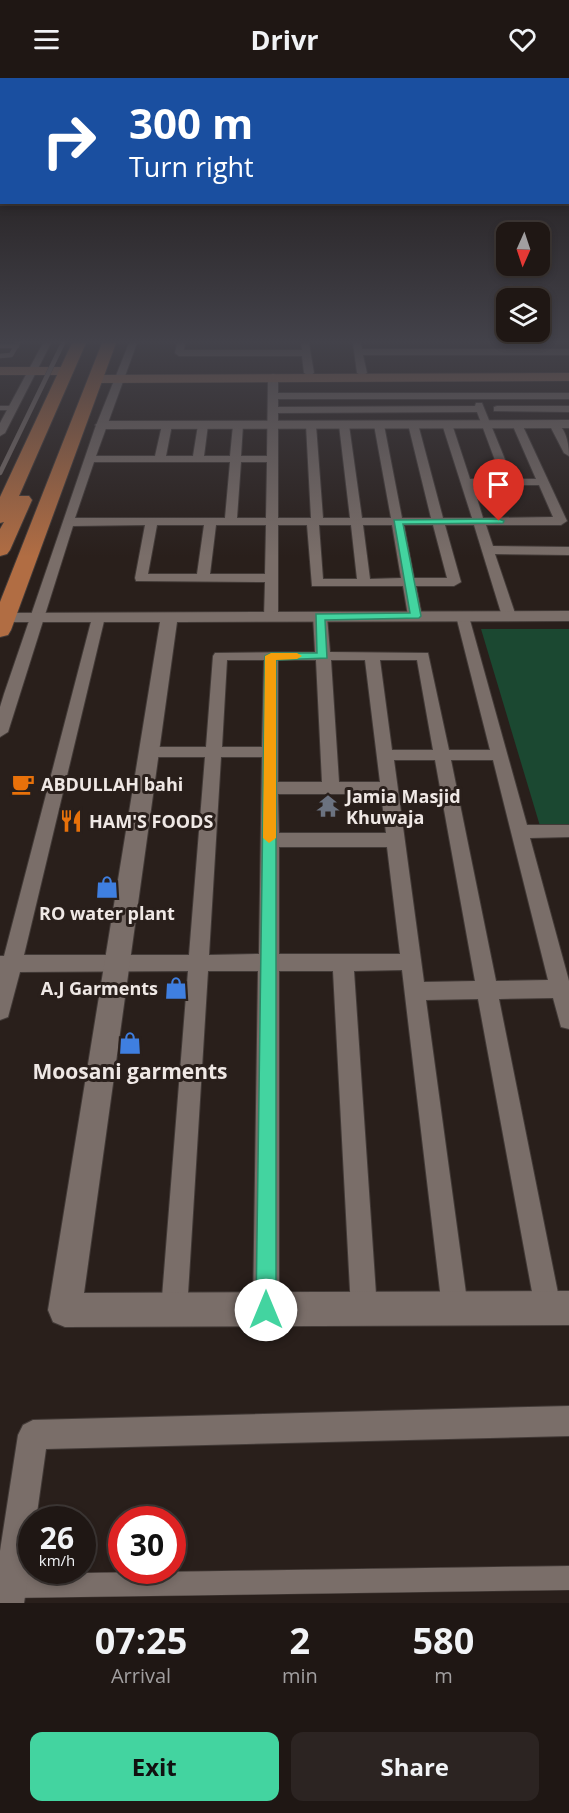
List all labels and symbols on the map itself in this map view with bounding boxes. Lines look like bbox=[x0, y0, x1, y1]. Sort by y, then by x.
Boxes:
north arrow bbox=[496, 222, 550, 276]
pin bbox=[473, 459, 524, 521]
cafe icon: ABDULLAH bahi bbox=[10, 771, 36, 797]
place label: ABDULLAH bahi bbox=[41, 772, 183, 796]
place label: Jamia Masjid Khuwaja bbox=[344, 784, 461, 829]
temple icon: Jamia Masjid Khuwaja bbox=[315, 793, 341, 819]
restaurant icon: HAM'S FOODS bbox=[58, 808, 84, 834]
place label: HAM'S FOODS bbox=[89, 809, 213, 833]
shop icon: RO water plant bbox=[94, 874, 120, 900]
place label: RO water plant bbox=[39, 901, 175, 925]
shop icon: A.J Garments bbox=[163, 975, 189, 1001]
place label: A.J Garments bbox=[41, 976, 158, 1000]
shop icon: Moosani garments bbox=[117, 1030, 143, 1056]
place label: Moosani garments bbox=[32, 1057, 228, 1085]
position arrow bbox=[234, 1278, 298, 1342]
speed limit sign: 30 bbox=[108, 1506, 186, 1584]

